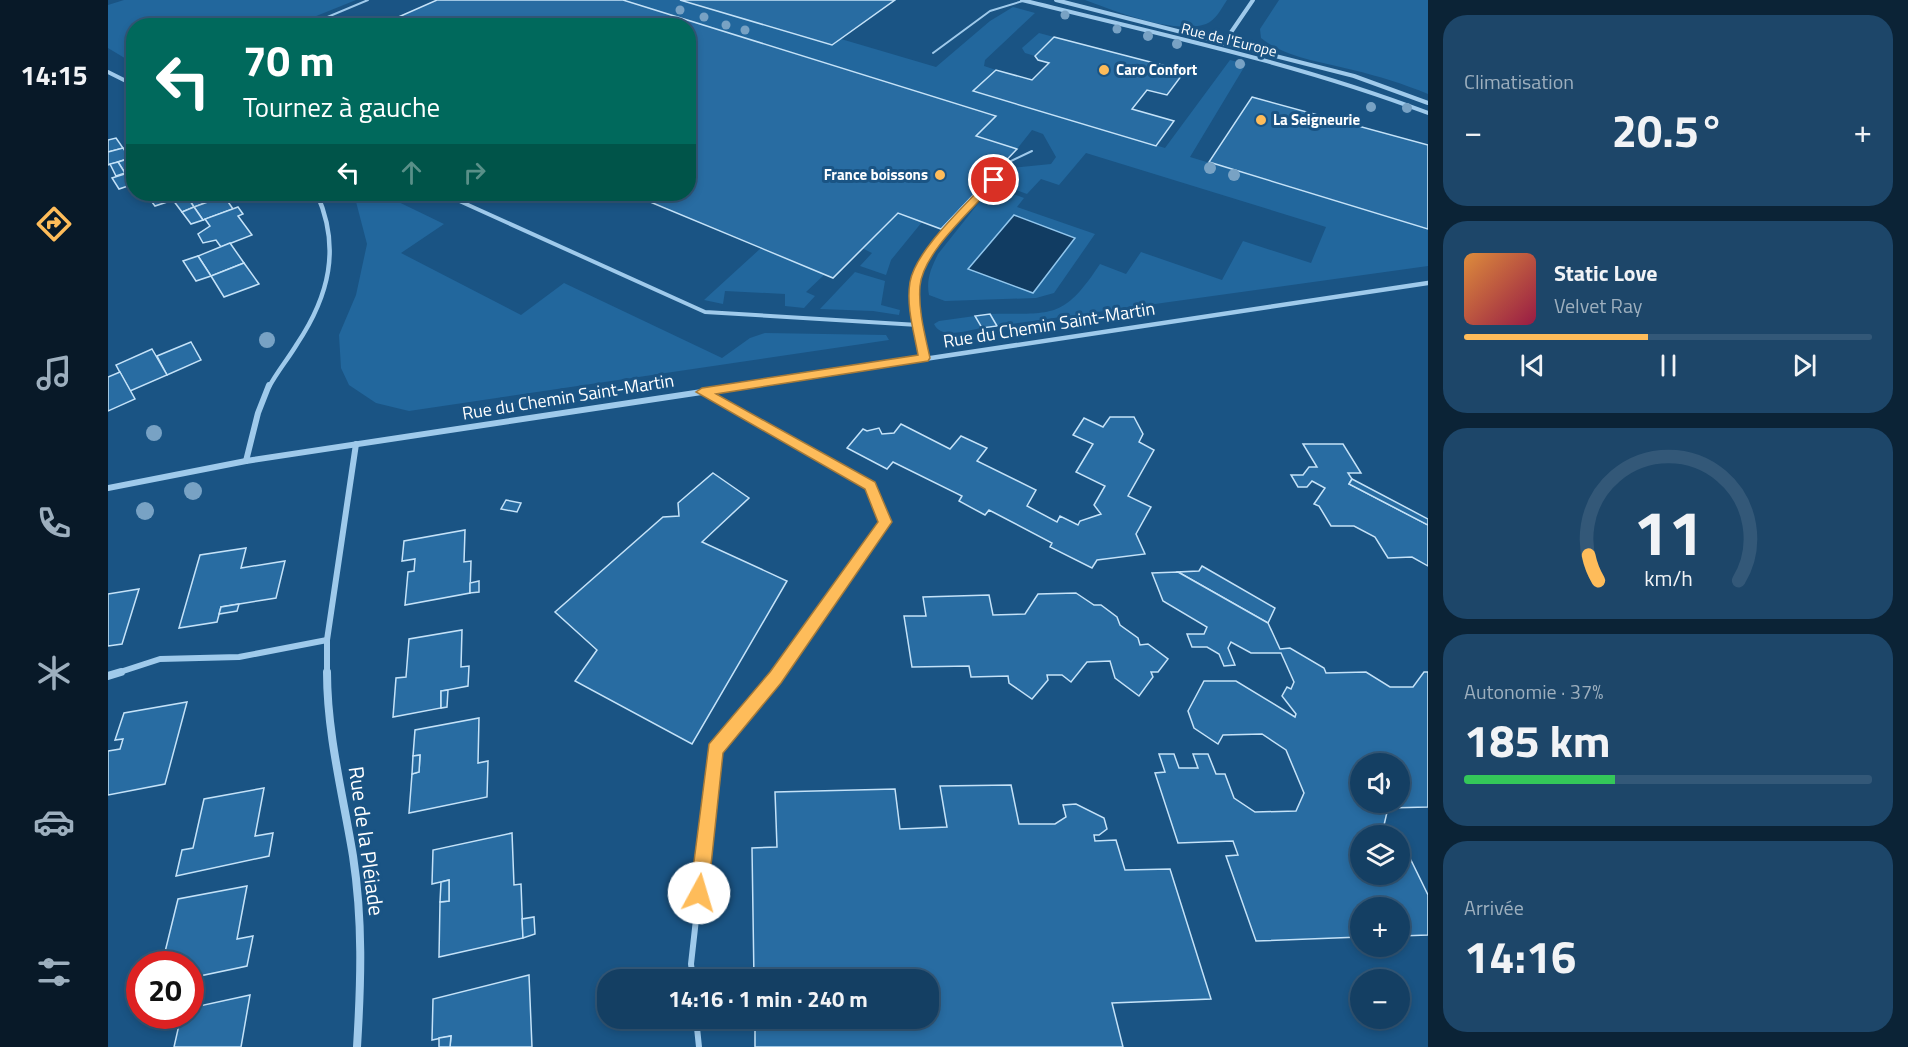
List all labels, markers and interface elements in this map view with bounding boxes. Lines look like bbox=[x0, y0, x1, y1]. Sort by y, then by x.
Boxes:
street label: Rue de l'Europe bbox=[1179, 17, 1279, 63]
text: 70 m bbox=[243, 28, 335, 92]
icon: left bbox=[144, 42, 222, 120]
text: 14:15 bbox=[20, 54, 88, 95]
place label: Caro Confort bbox=[1116, 58, 1198, 81]
marker: Caro Confort bbox=[1097, 63, 1111, 77]
text: Climatisation bbox=[1464, 66, 1574, 97]
text: Tournez à gauche bbox=[243, 86, 440, 127]
text: 20.5° bbox=[1612, 96, 1724, 164]
text: − bbox=[1464, 106, 1482, 156]
text: + bbox=[1854, 106, 1872, 156]
place label: La Seigneurie bbox=[1273, 108, 1360, 131]
marker: La Seigneurie bbox=[1254, 113, 1268, 127]
pin bbox=[968, 154, 1019, 205]
icon: left bbox=[332, 156, 365, 189]
icon: ahead bbox=[395, 156, 428, 189]
icon: right bbox=[458, 156, 491, 189]
place label: France boissons bbox=[824, 163, 928, 186]
icon: arrive bbox=[977, 163, 1010, 196]
marker: France boissons bbox=[933, 168, 947, 182]
icon: directions bbox=[33, 203, 75, 245]
text: Static Love bbox=[1554, 256, 1657, 290]
text: Velvet Ray bbox=[1554, 290, 1643, 321]
street label: Rue du Chemin Saint-Martin bbox=[941, 294, 1157, 355]
icon: previous bbox=[1516, 349, 1549, 382]
icon: pause bbox=[1652, 349, 1685, 382]
icon: next bbox=[1788, 349, 1821, 382]
icon: music bbox=[33, 352, 75, 394]
street label: Rue du Chemin Saint-Martin bbox=[460, 366, 676, 427]
text: 11 bbox=[1633, 484, 1703, 579]
icon: phone bbox=[33, 502, 75, 544]
text: km/h bbox=[1644, 562, 1692, 594]
icon: climate bbox=[33, 652, 75, 694]
text: Autonomie · 37% bbox=[1464, 676, 1603, 707]
text: 185 km bbox=[1464, 706, 1610, 774]
map controls bbox=[1350, 753, 1410, 1029]
button: sound bbox=[1350, 753, 1410, 813]
street label: Rue de la Pléiade bbox=[341, 764, 393, 918]
icon: car bbox=[33, 801, 75, 843]
button: layers bbox=[1350, 825, 1410, 885]
position arrow bbox=[667, 861, 731, 925]
text: Arrivée bbox=[1464, 892, 1524, 923]
button: + bbox=[1350, 897, 1410, 957]
text: 14:16 bbox=[1464, 922, 1576, 990]
icon: filters bbox=[33, 951, 75, 993]
speed limit sign: 20 bbox=[126, 951, 204, 1029]
button: − bbox=[1350, 969, 1410, 1029]
text: 14:16 · 1 min · 240 m bbox=[668, 982, 868, 1016]

